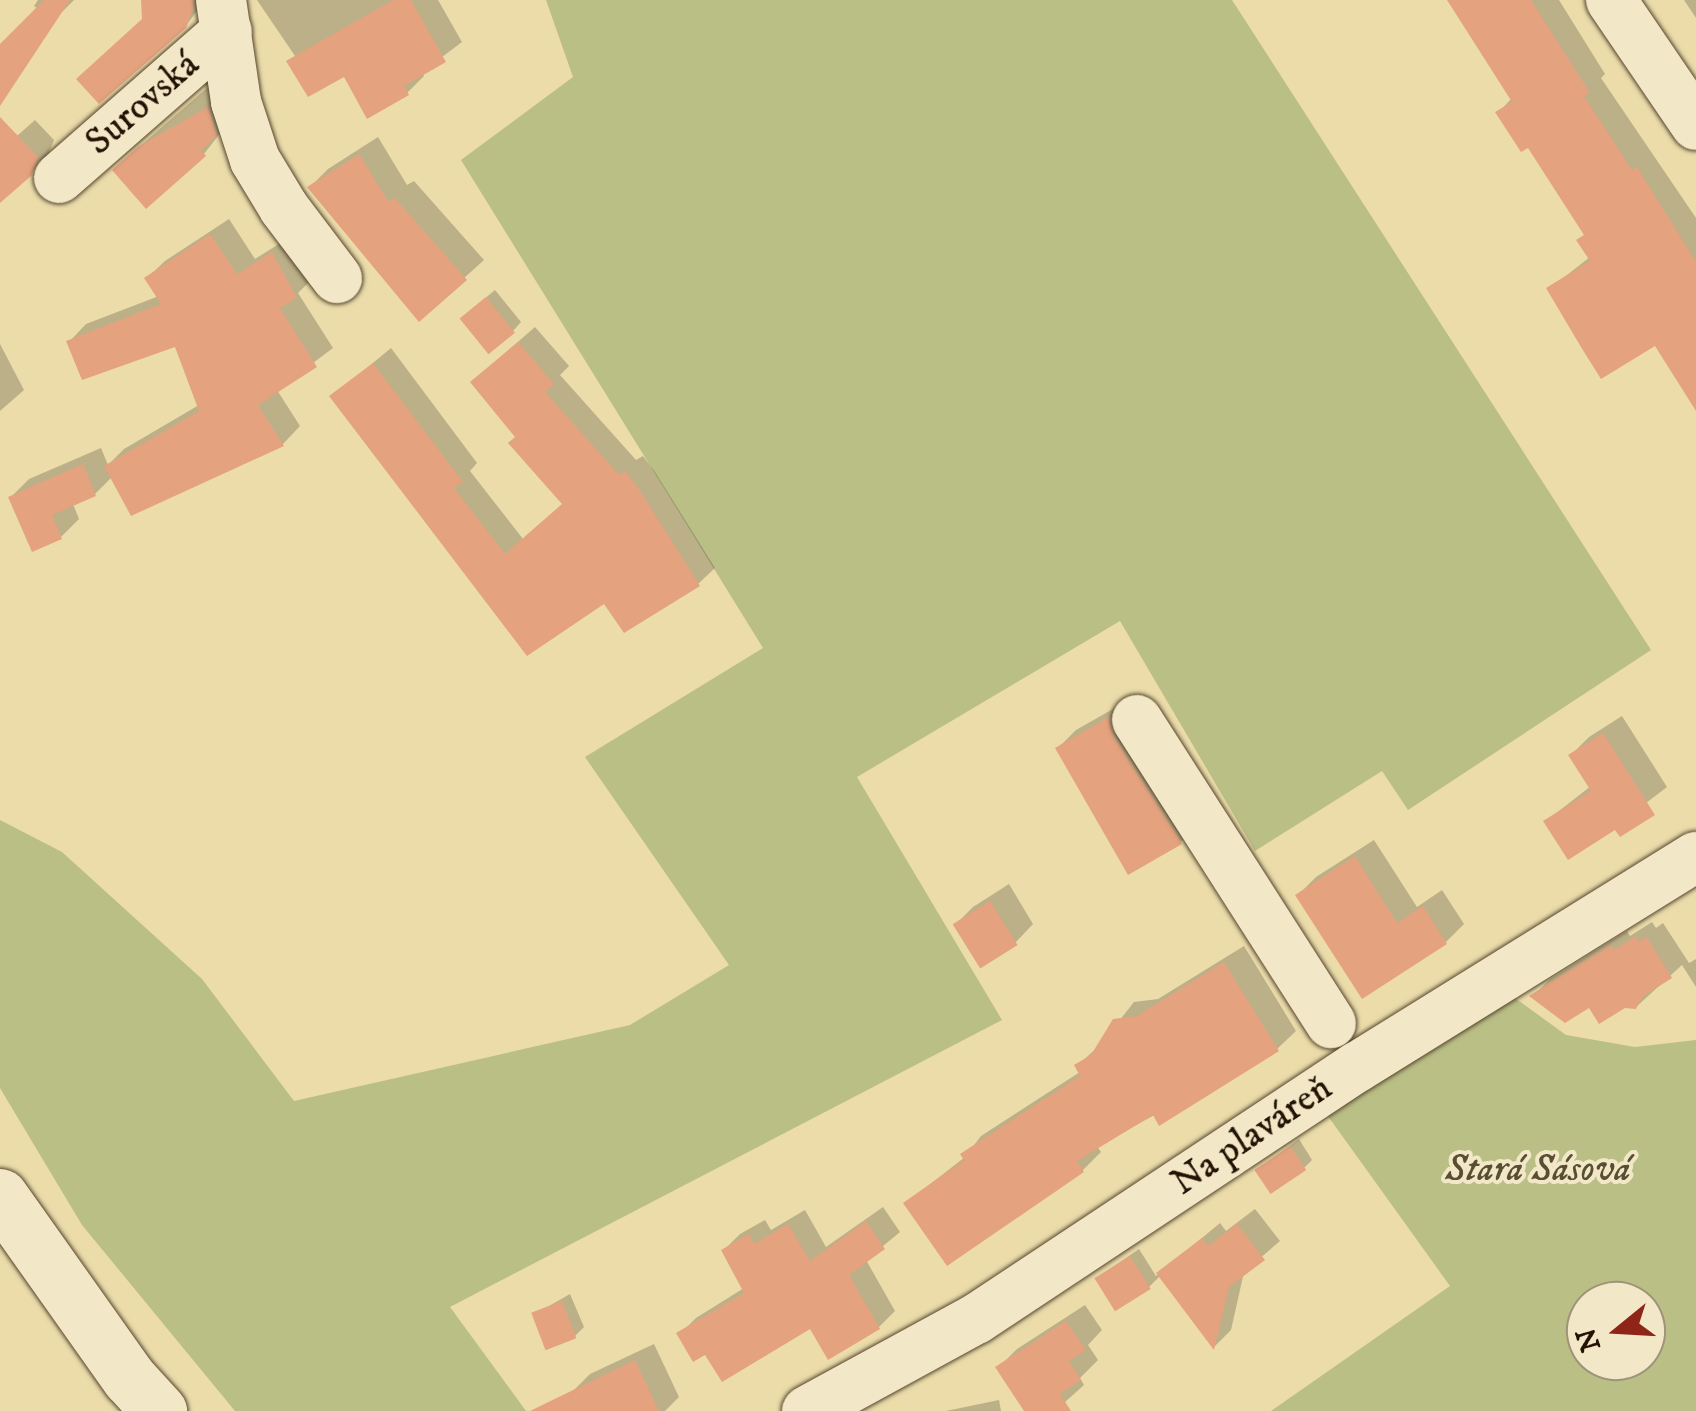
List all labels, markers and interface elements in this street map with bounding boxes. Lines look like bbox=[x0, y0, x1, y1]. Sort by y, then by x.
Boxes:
street label: Surovská bbox=[77, 42, 209, 166]
street label: Na plaváreň bbox=[1163, 1066, 1341, 1206]
park label: Stará Sásová bbox=[1445, 1147, 1631, 1193]
north arrow bbox=[1566, 1281, 1666, 1381]
text: N bbox=[1569, 1323, 1609, 1356]

